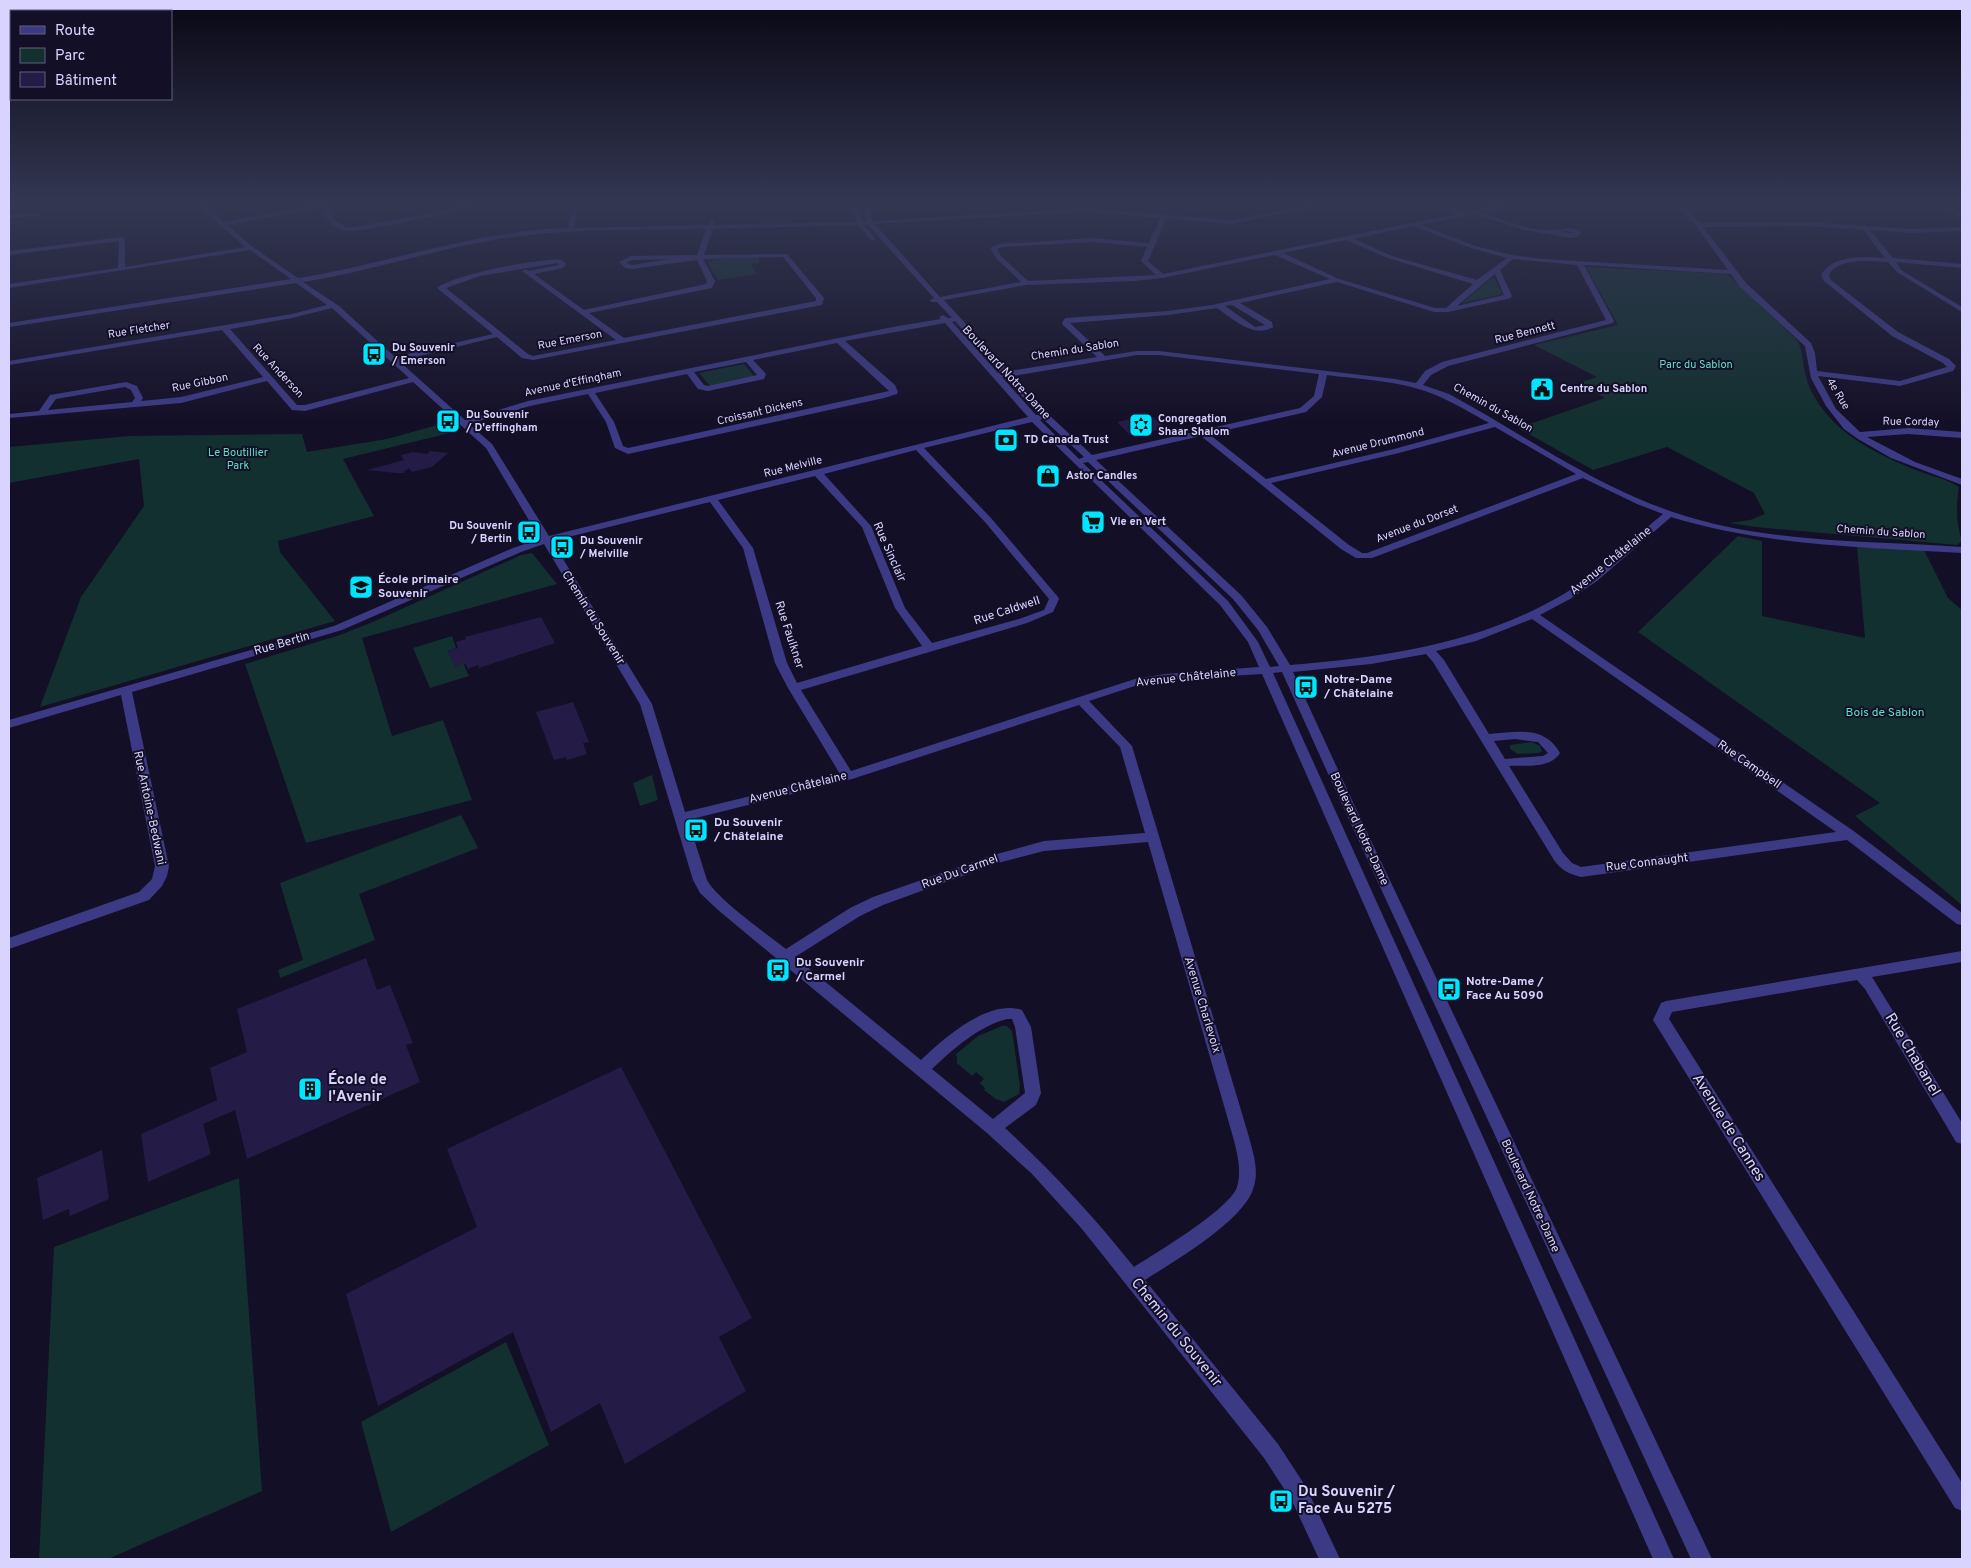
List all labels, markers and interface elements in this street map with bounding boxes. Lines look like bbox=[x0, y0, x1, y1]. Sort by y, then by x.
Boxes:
legend bbox=[10, 10, 172, 100]
text: Route bbox=[55, 22, 95, 41]
text: Parc bbox=[55, 47, 85, 66]
text: Bâtiment bbox=[55, 72, 117, 91]
street label: Rue Fletcher bbox=[107, 318, 172, 342]
street label: Rue Bennett bbox=[1493, 319, 1557, 347]
street label: Boulevard Notre-Dame bbox=[958, 323, 1054, 423]
street label: Rue Emerson bbox=[537, 327, 603, 353]
street label: Chemin du Sablon bbox=[1030, 336, 1120, 364]
street label: Rue Anderson bbox=[249, 341, 307, 401]
bus stop icon: Du Souvenir / Emerson bbox=[361, 341, 387, 367]
place label: Du Souvenir / Emerson bbox=[391, 341, 455, 368]
park label: Parc du Sablon bbox=[1659, 358, 1733, 372]
street label: Avenue d'Effingham bbox=[523, 366, 623, 400]
street label: Rue Gibbon bbox=[171, 370, 229, 396]
public building icon: Centre du Sablon bbox=[1529, 376, 1555, 402]
street label: 4e Rue bbox=[1823, 376, 1853, 412]
street label: Chemin du Sablon bbox=[1451, 380, 1535, 436]
place label: Centre du Sablon bbox=[1560, 382, 1647, 396]
street label: Croissant Dickens bbox=[716, 395, 804, 429]
bus stop icon: Du Souvenir / D'effingham bbox=[435, 408, 461, 434]
place label: Du Souvenir / D'effingham bbox=[465, 408, 538, 435]
synagogue icon: Congregation Shaar Shalom bbox=[1128, 412, 1154, 438]
place label: Congregation Shaar Shalom bbox=[1158, 412, 1229, 439]
street label: Rue Corday bbox=[1882, 415, 1940, 429]
street label: Avenue Drummond bbox=[1330, 425, 1426, 461]
bank icon: TD Canada Trust bbox=[993, 427, 1019, 453]
place label: TD Canada Trust bbox=[1024, 433, 1109, 447]
park label: Le Boutillier Park bbox=[208, 446, 269, 473]
street label: Rue Melville bbox=[762, 453, 824, 481]
shop icon: Astor Candles bbox=[1035, 463, 1061, 489]
place label: Astor Candles bbox=[1066, 469, 1138, 483]
street label: Avenue du Dorset bbox=[1374, 502, 1460, 546]
supermarket icon: Vie en Vert bbox=[1080, 509, 1106, 535]
place label: Vie en Vert bbox=[1110, 515, 1166, 529]
place label: Du Souvenir / Bertin bbox=[449, 519, 512, 546]
bus stop icon: Du Souvenir / Bertin bbox=[516, 519, 542, 545]
street label: Rue Sinclair bbox=[869, 519, 909, 585]
street label: Chemin du Sablon bbox=[1836, 522, 1926, 542]
street label: Avenue Châtelaine bbox=[1567, 523, 1655, 599]
bus stop icon: Du Souvenir / Melville bbox=[549, 534, 575, 560]
place label: Du Souvenir / Melville bbox=[579, 534, 643, 561]
street label: Chemin du Souvenir bbox=[558, 568, 629, 668]
place label: École primaire Souvenir bbox=[378, 572, 459, 602]
school or university icon: École primaire Souvenir bbox=[348, 574, 374, 600]
street label: Rue Caldwell bbox=[972, 593, 1042, 629]
street label: Rue Faulkner bbox=[771, 599, 808, 671]
street label: Rue Bertin bbox=[252, 628, 312, 660]
street label: Avenue Châtelaine bbox=[1135, 665, 1237, 691]
place label: Notre-Dame / Châtelaine bbox=[1323, 672, 1394, 702]
bus stop icon: Notre-Dame / Châtelaine bbox=[1293, 674, 1319, 700]
park label: Bois de Sablon bbox=[1846, 705, 1924, 721]
street label: Rue Campbell bbox=[1714, 737, 1784, 793]
street label: Rue Antoine-Bedwani bbox=[129, 749, 169, 867]
street label: Avenue Châtelaine bbox=[747, 768, 849, 808]
street label: Boulevard Notre-Dame bbox=[1326, 770, 1392, 888]
place label: Du Souvenir / Châtelaine bbox=[713, 815, 784, 845]
bus stop icon: Du Souvenir / Châtelaine bbox=[683, 817, 709, 843]
street label: Rue Connaught bbox=[1605, 850, 1689, 876]
street label: Rue Du Carmel bbox=[920, 851, 1000, 893]
place label: Du Souvenir / Carmel bbox=[795, 955, 864, 985]
street label: Avenue Charlevoix bbox=[1180, 955, 1224, 1055]
bus stop icon: Du Souvenir / Carmel bbox=[765, 957, 791, 983]
place label: Notre-Dame / Face Au 5090 bbox=[1466, 974, 1544, 1004]
bus stop icon: Notre-Dame / Face Au 5090 bbox=[1436, 976, 1462, 1002]
street label: Rue Chabanel bbox=[1880, 1010, 1944, 1100]
place label: École de l'Avenir bbox=[328, 1070, 387, 1107]
street label: Avenue de Cannes bbox=[1687, 1070, 1769, 1186]
building icon: École de l'Avenir bbox=[297, 1076, 323, 1102]
street label: Boulevard Notre-Dame bbox=[1497, 1137, 1563, 1255]
street label: Chemin du Souvenir bbox=[1126, 1275, 1226, 1392]
place label: Du Souvenir / Face Au 5275 bbox=[1298, 1483, 1395, 1519]
bus stop icon: Du Souvenir / Face Au 5275 bbox=[1268, 1488, 1294, 1514]

